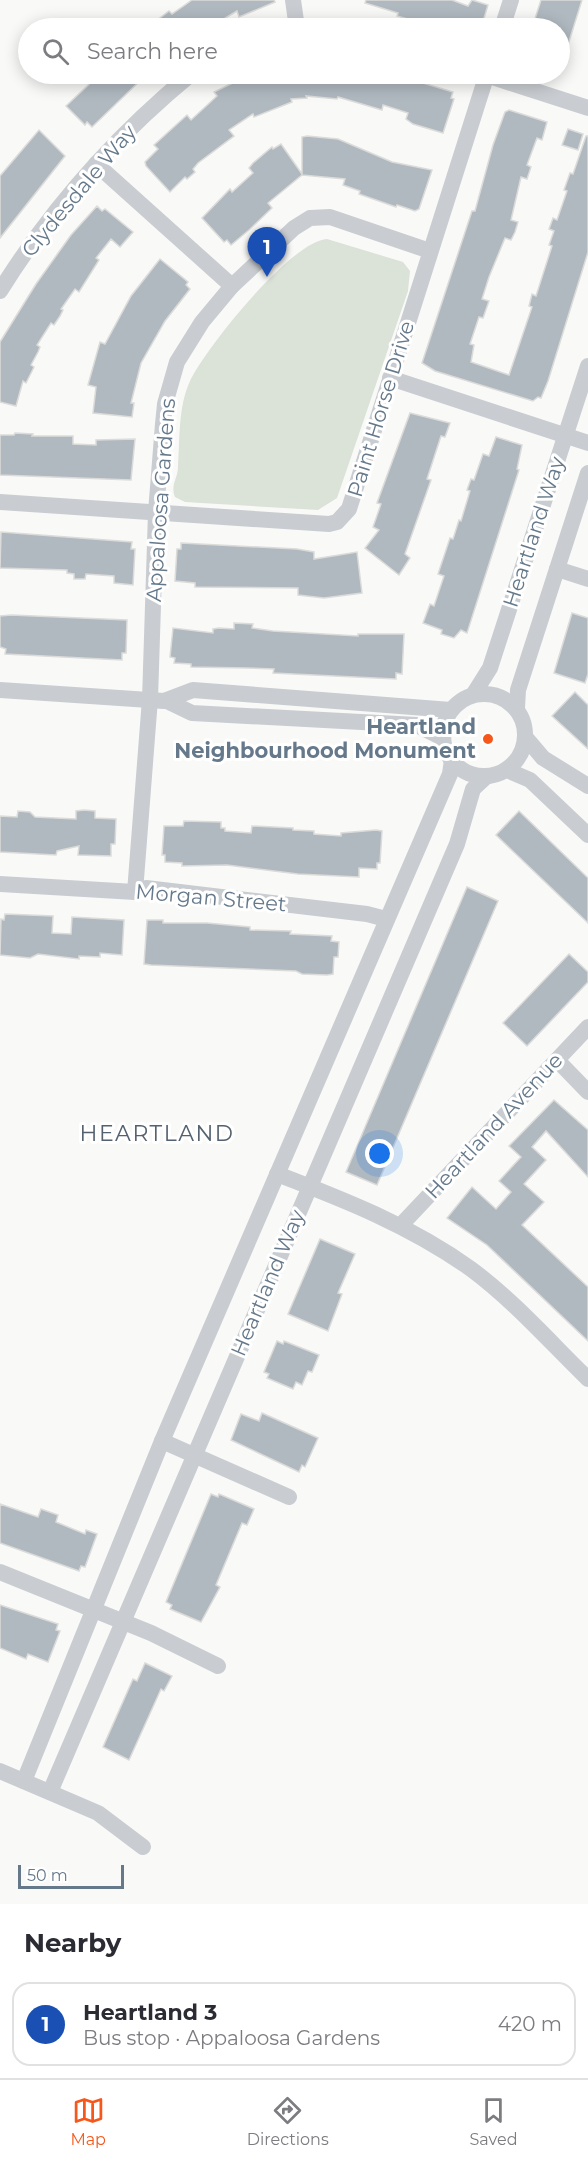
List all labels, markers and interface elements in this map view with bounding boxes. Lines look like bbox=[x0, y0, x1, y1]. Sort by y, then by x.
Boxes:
search box bbox=[18, 18, 570, 84]
icon: search bbox=[39, 35, 72, 68]
text: Search here bbox=[87, 38, 218, 65]
street label: Clydesdale Way bbox=[16, 119, 142, 262]
pin: 1 bbox=[248, 228, 286, 277]
street label: Paint Horse Drive bbox=[342, 318, 419, 500]
street label: Appaloosa Gardens bbox=[141, 397, 180, 603]
street label: Heartland Way bbox=[497, 453, 570, 610]
place label: Heartland Neighbourhood Monument bbox=[174, 714, 476, 763]
marker: Heartland Neighbourhood Monument bbox=[481, 732, 495, 746]
street label: Morgan Street bbox=[135, 878, 288, 917]
street label: Heartland Avenue bbox=[420, 1048, 568, 1204]
district label: HEARTLAND bbox=[80, 1120, 234, 1147]
your location bbox=[365, 1139, 394, 1168]
street label: Heartland Way bbox=[225, 1205, 310, 1360]
scale bar bbox=[18, 1862, 124, 1890]
text: 50 m bbox=[27, 1866, 68, 1885]
text: Nearby bbox=[24, 1927, 121, 1959]
text: Heartland 3 bbox=[83, 1999, 217, 2026]
text: 1 bbox=[42, 2012, 49, 2036]
text: 420 m bbox=[498, 2012, 562, 2036]
text: Bus stop · Appaloosa Gardens bbox=[83, 2026, 380, 2050]
tab: Map bbox=[70, 2094, 106, 2149]
tab: Directions bbox=[247, 2094, 329, 2149]
tab: Saved bbox=[470, 2094, 518, 2149]

